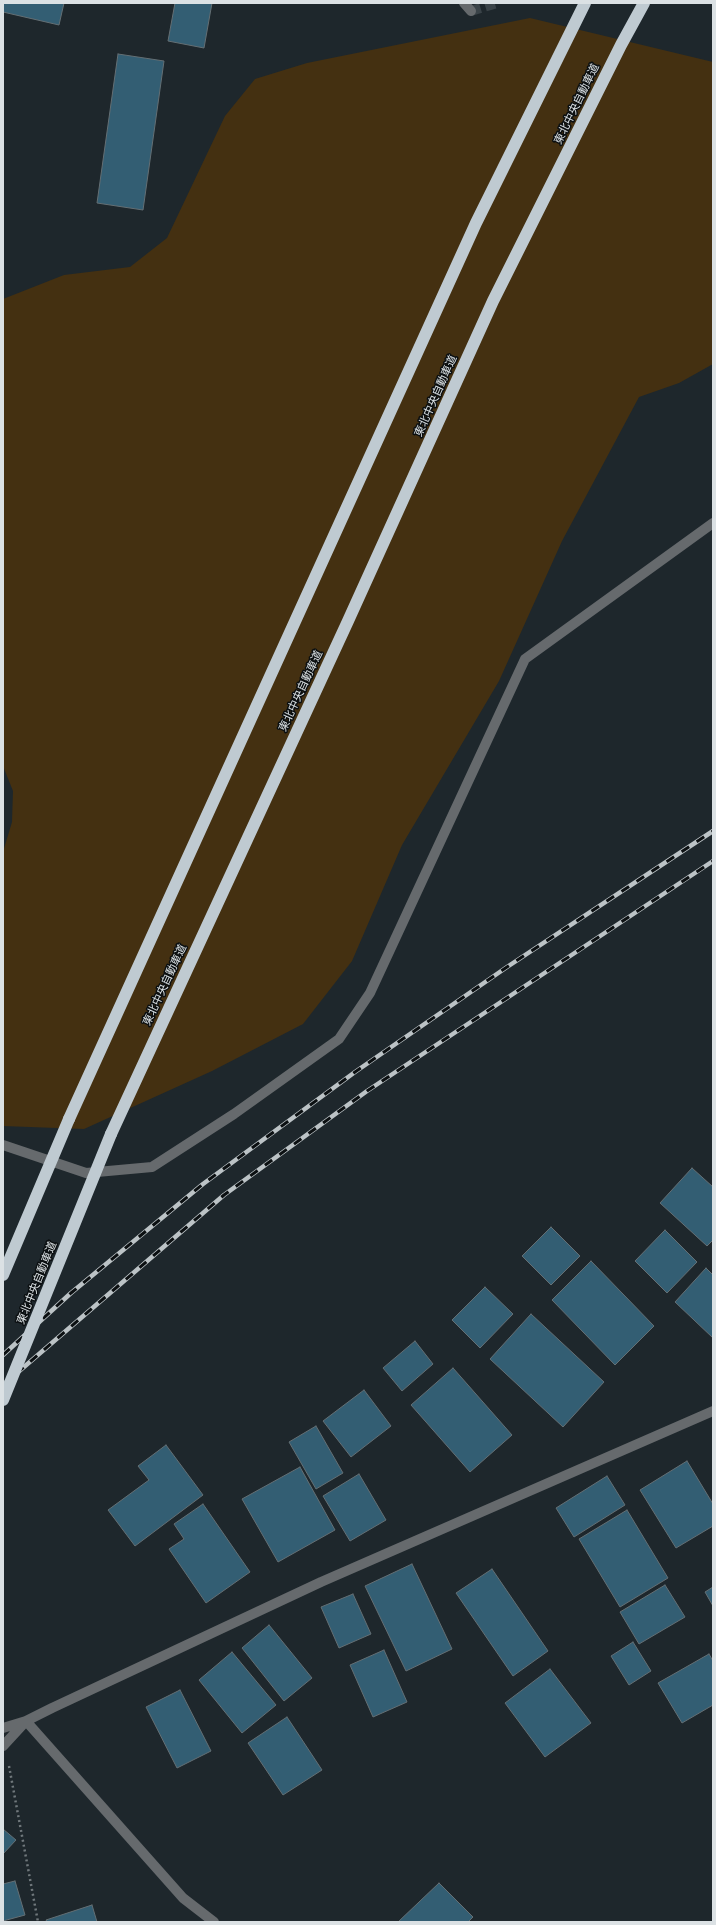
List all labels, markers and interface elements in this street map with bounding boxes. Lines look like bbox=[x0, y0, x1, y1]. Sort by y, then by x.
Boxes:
street label: 東北中央自動車道 bbox=[552, 62, 602, 146]
street label: 東北中央自動車道 bbox=[412, 353, 460, 439]
street label: 東北中央自動車道 bbox=[276, 648, 326, 734]
street label: 東北中央自動車道 bbox=[140, 942, 190, 1028]
street label: 東北中央自動車道 bbox=[14, 1240, 60, 1326]

